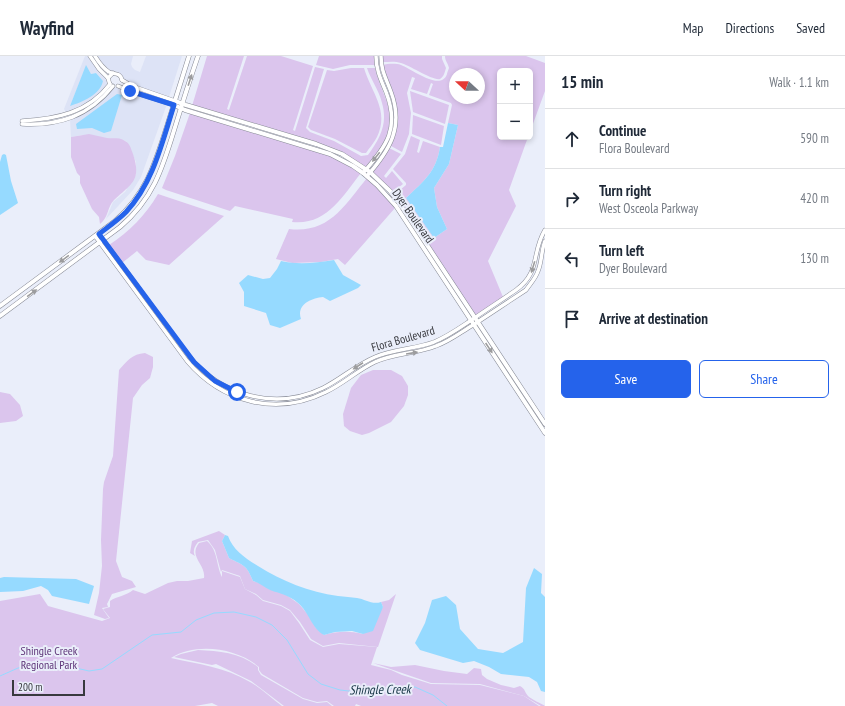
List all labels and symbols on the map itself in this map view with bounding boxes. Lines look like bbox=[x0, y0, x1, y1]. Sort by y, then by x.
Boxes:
north arrow bbox=[449, 68, 485, 104]
one-way arrow bbox=[187, 73, 193, 85]
route end bbox=[121, 82, 139, 100]
one-way arrow bbox=[371, 151, 380, 162]
street label: Dyer Boulevard bbox=[389, 186, 438, 246]
one-way arrow bbox=[58, 255, 69, 264]
one-way arrow bbox=[530, 262, 536, 274]
one-way arrow bbox=[26, 289, 37, 297]
street label: Flora Boulevard bbox=[370, 322, 436, 355]
one-way arrow bbox=[485, 343, 493, 353]
one-way arrow bbox=[406, 350, 418, 356]
one-way arrow bbox=[353, 362, 363, 370]
route start bbox=[228, 383, 246, 401]
park label: Shingle Creek Regional Park bbox=[21, 643, 78, 672]
scale bar bbox=[12, 678, 85, 697]
water label: Shingle Creek bbox=[349, 680, 413, 699]

